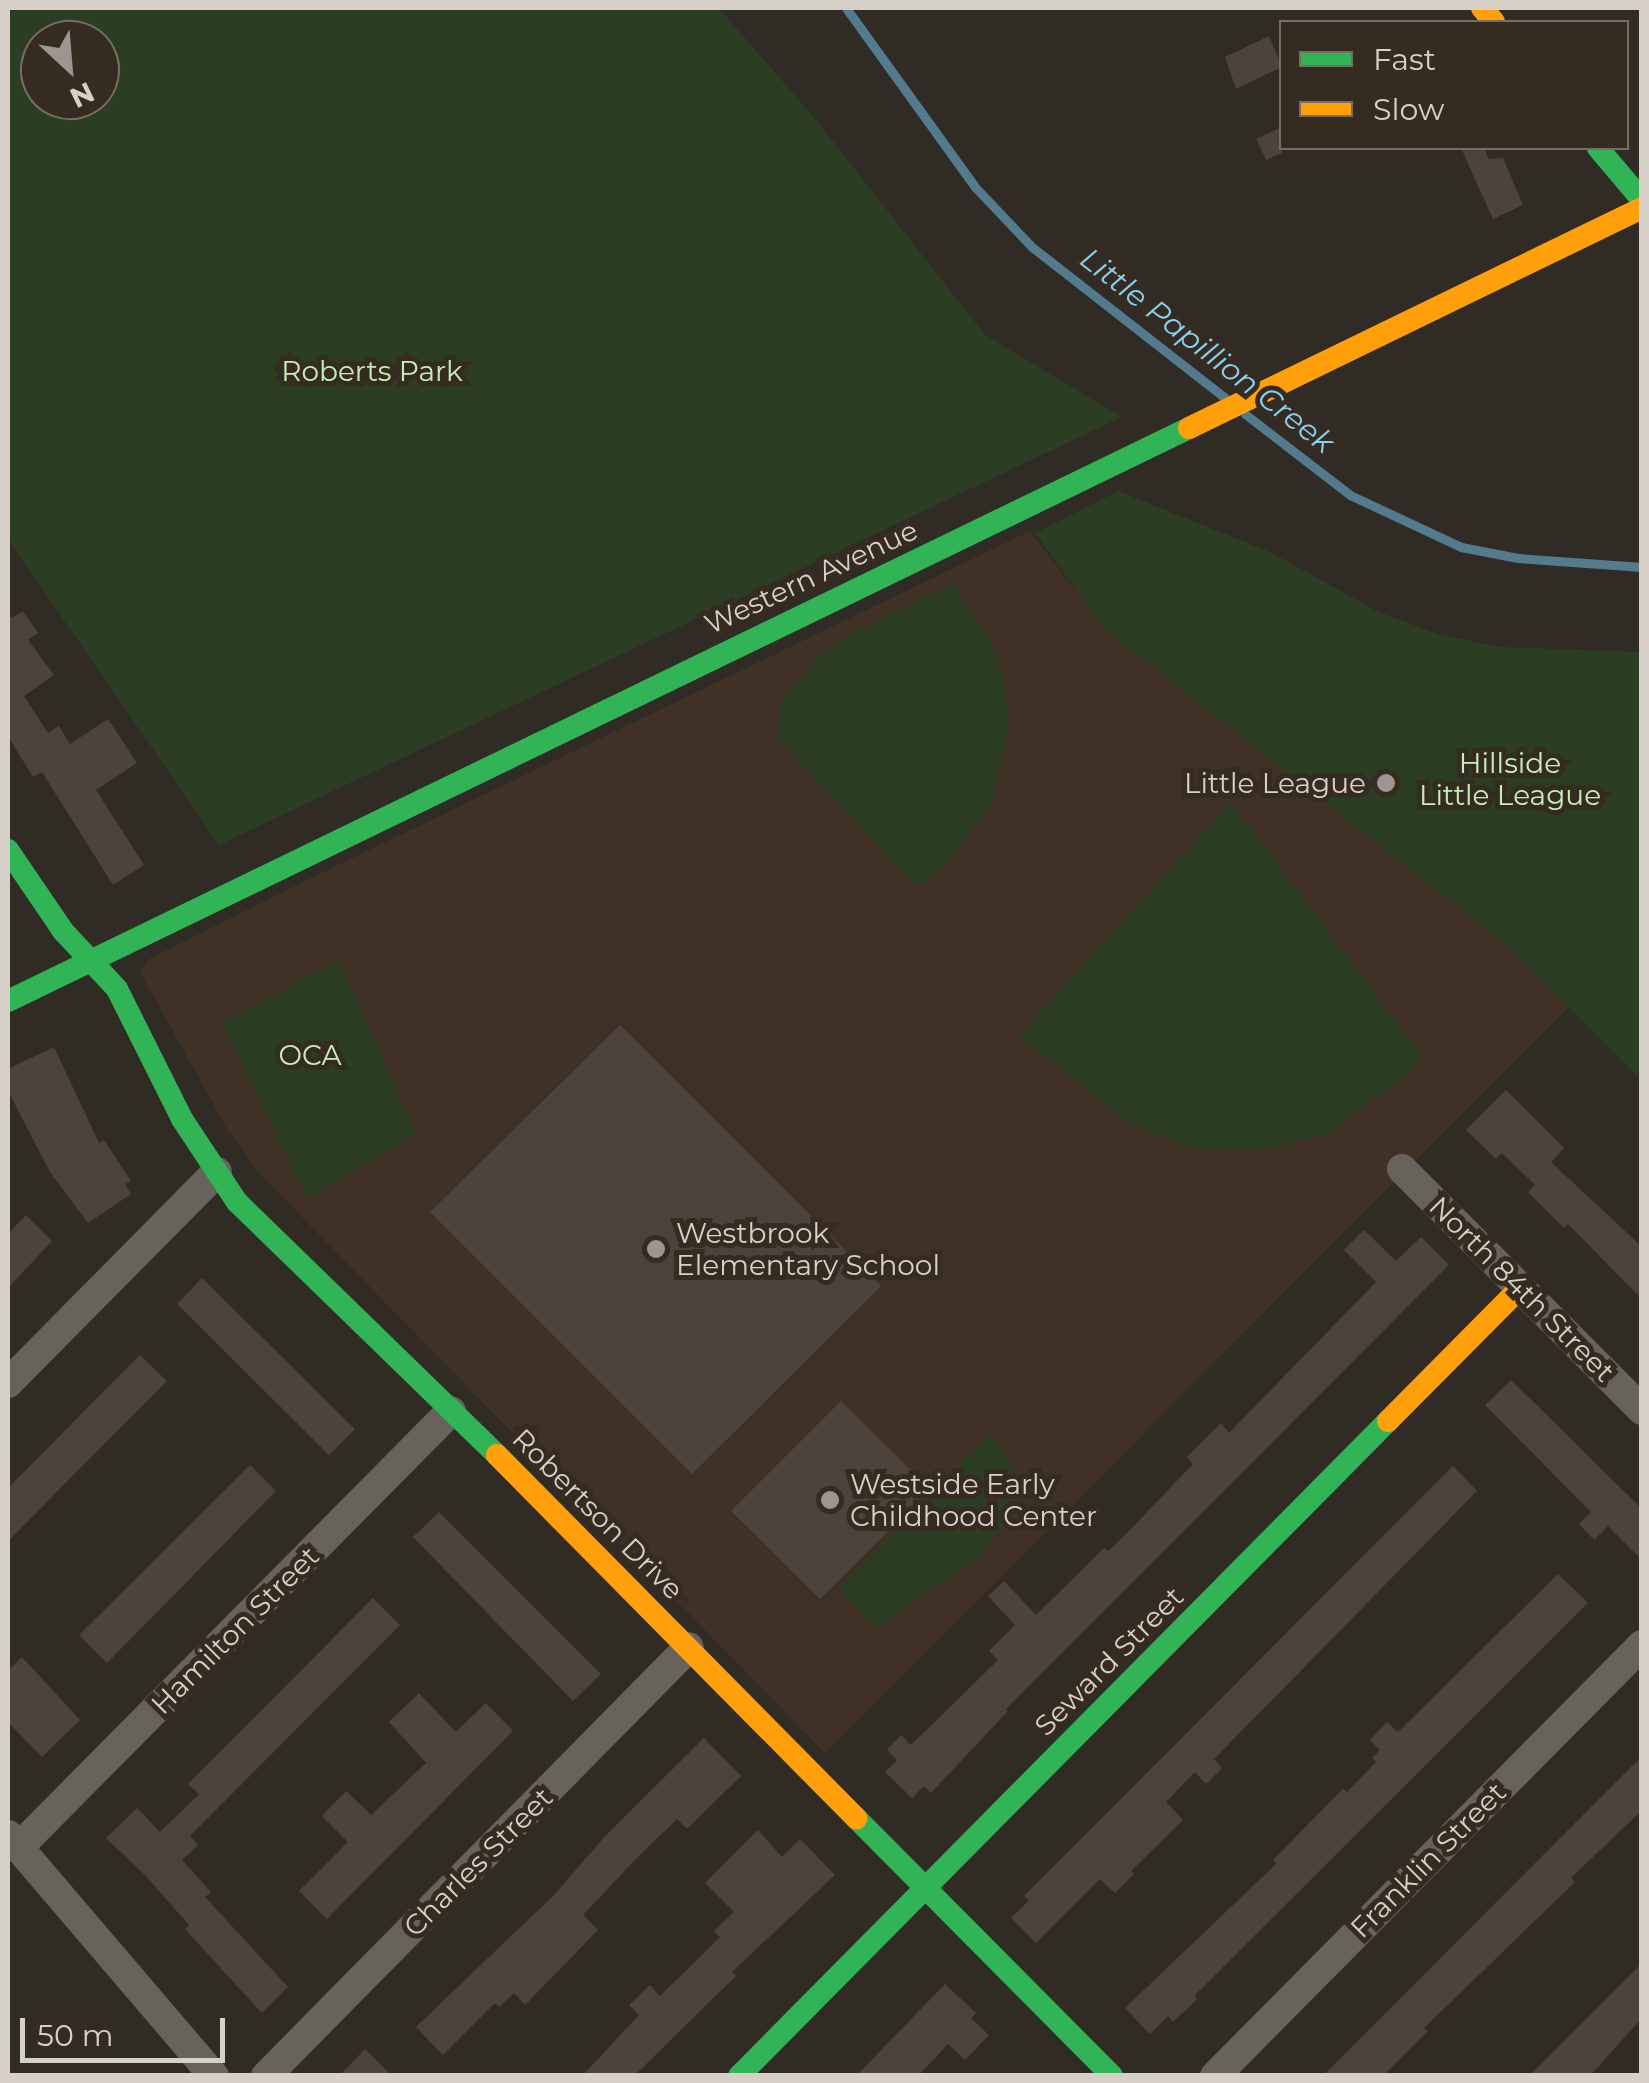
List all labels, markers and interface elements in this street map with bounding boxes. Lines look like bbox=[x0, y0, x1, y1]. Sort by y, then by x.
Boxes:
north arrow bbox=[20, 20, 120, 120]
legend bbox=[1279, 20, 1629, 150]
text: Fast bbox=[1373, 41, 1436, 78]
text: N bbox=[65, 75, 100, 115]
text: Slow bbox=[1373, 91, 1444, 128]
water label: Little Papillion Creek bbox=[1073, 241, 1341, 461]
park label: Roberts Park bbox=[281, 354, 463, 388]
street label: Western Avenue bbox=[699, 513, 923, 641]
park label: Hillside Little League bbox=[1419, 746, 1601, 812]
place label: Little League bbox=[1184, 766, 1366, 800]
marker: Little League bbox=[1375, 772, 1397, 794]
park label: OCA bbox=[279, 1038, 341, 1072]
street label: North 84th Street bbox=[1422, 1189, 1622, 1389]
place label: Westbrook Elementary School bbox=[676, 1216, 940, 1282]
marker: Westbrook Elementary School bbox=[645, 1238, 667, 1260]
street label: Robertson Drive bbox=[506, 1422, 690, 1606]
place label: Westside Early Childhood Center bbox=[850, 1467, 1097, 1533]
marker: Westside Early Childhood Center bbox=[819, 1489, 841, 1511]
street label: Hamilton Street bbox=[144, 1539, 326, 1721]
street label: Seward Street bbox=[1028, 1580, 1190, 1742]
street label: Franklin Street bbox=[1343, 1775, 1513, 1945]
street label: Charles Street bbox=[397, 1781, 559, 1943]
scale bar bbox=[25, 1998, 230, 2060]
text: 50 m bbox=[37, 2017, 114, 2054]

